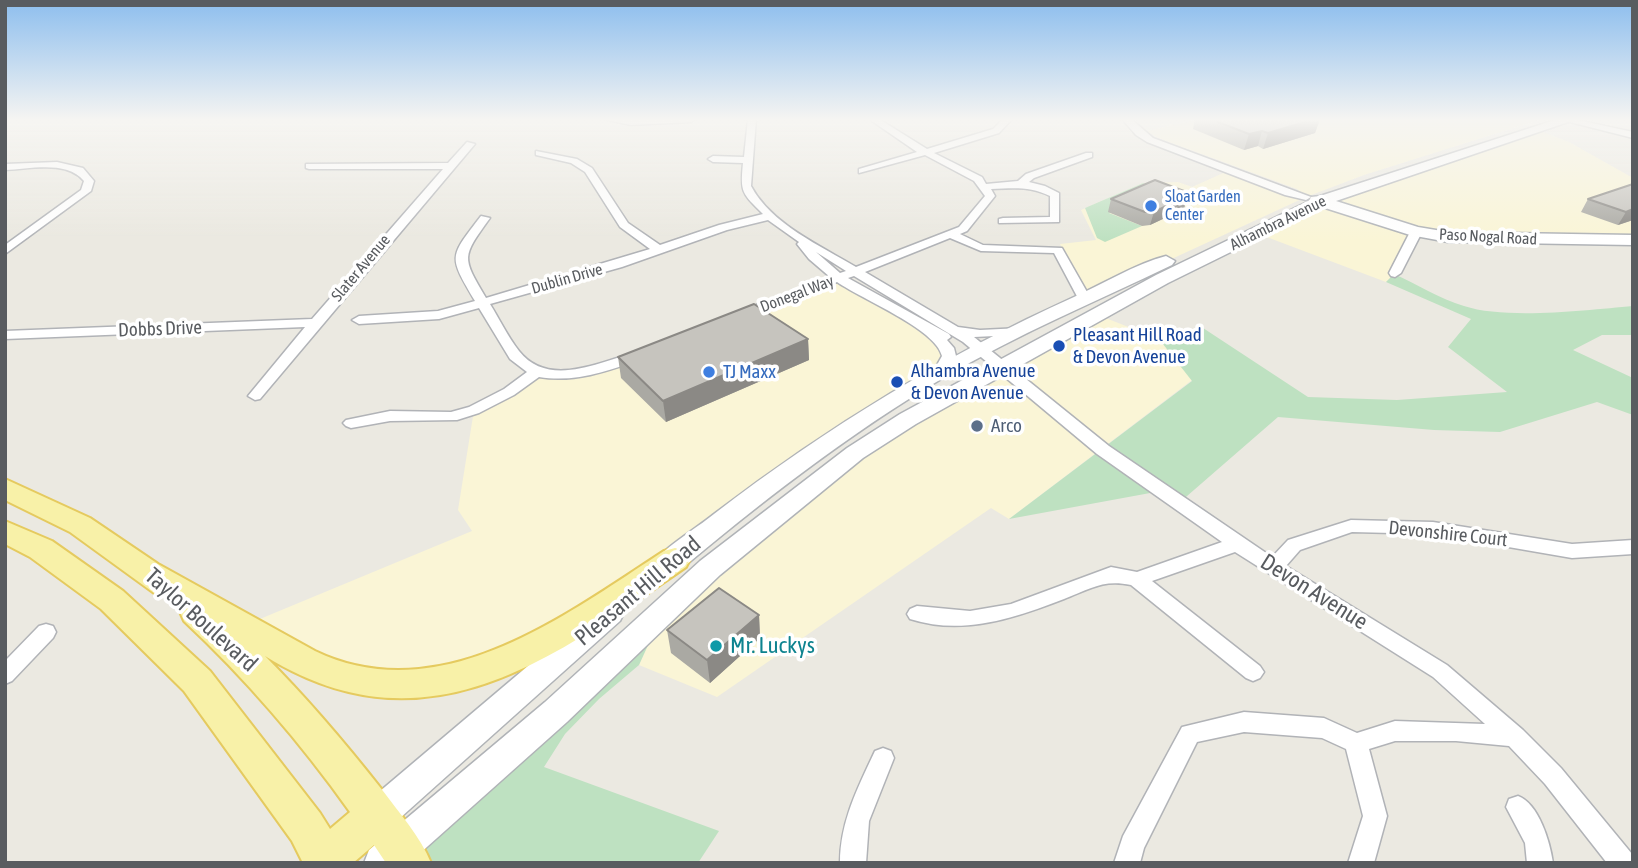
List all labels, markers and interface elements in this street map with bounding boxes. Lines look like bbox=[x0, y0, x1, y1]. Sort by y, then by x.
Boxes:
place label: Sloat Garden Center bbox=[1165, 187, 1241, 225]
street label: Alhambra Avenue bbox=[1227, 191, 1329, 255]
marker: Sloat Garden Center bbox=[1143, 198, 1159, 214]
street label: Paso Nogal Road bbox=[1438, 225, 1538, 249]
street label: Slater Avenue bbox=[328, 231, 394, 305]
street label: Dublin Drive bbox=[529, 260, 605, 298]
street label: Donegal Way bbox=[758, 271, 836, 317]
street label: Dobbs Drive bbox=[118, 316, 202, 342]
place label: Pleasant Hill Road & Devon Avenue bbox=[1073, 324, 1202, 368]
marker: Pleasant Hill Road & Devon Avenue bbox=[1051, 338, 1067, 354]
place label: Alhambra Avenue & Devon Avenue bbox=[911, 360, 1035, 404]
place label: TJ Maxx bbox=[723, 361, 776, 383]
marker: TJ Maxx bbox=[701, 364, 717, 380]
marker: Alhambra Avenue & Devon Avenue bbox=[889, 374, 905, 390]
place label: Arco bbox=[991, 415, 1022, 437]
marker: Arco bbox=[969, 418, 985, 434]
street label: Devonshire Court bbox=[1387, 516, 1509, 552]
street label: Pleasant Hill Road bbox=[569, 530, 707, 652]
street label: Devon Avenue bbox=[1255, 548, 1373, 636]
street label: Taylor Boulevard bbox=[139, 562, 263, 678]
place label: Mr. Luckys bbox=[730, 632, 815, 660]
marker: Mr. Luckys bbox=[708, 638, 724, 654]

